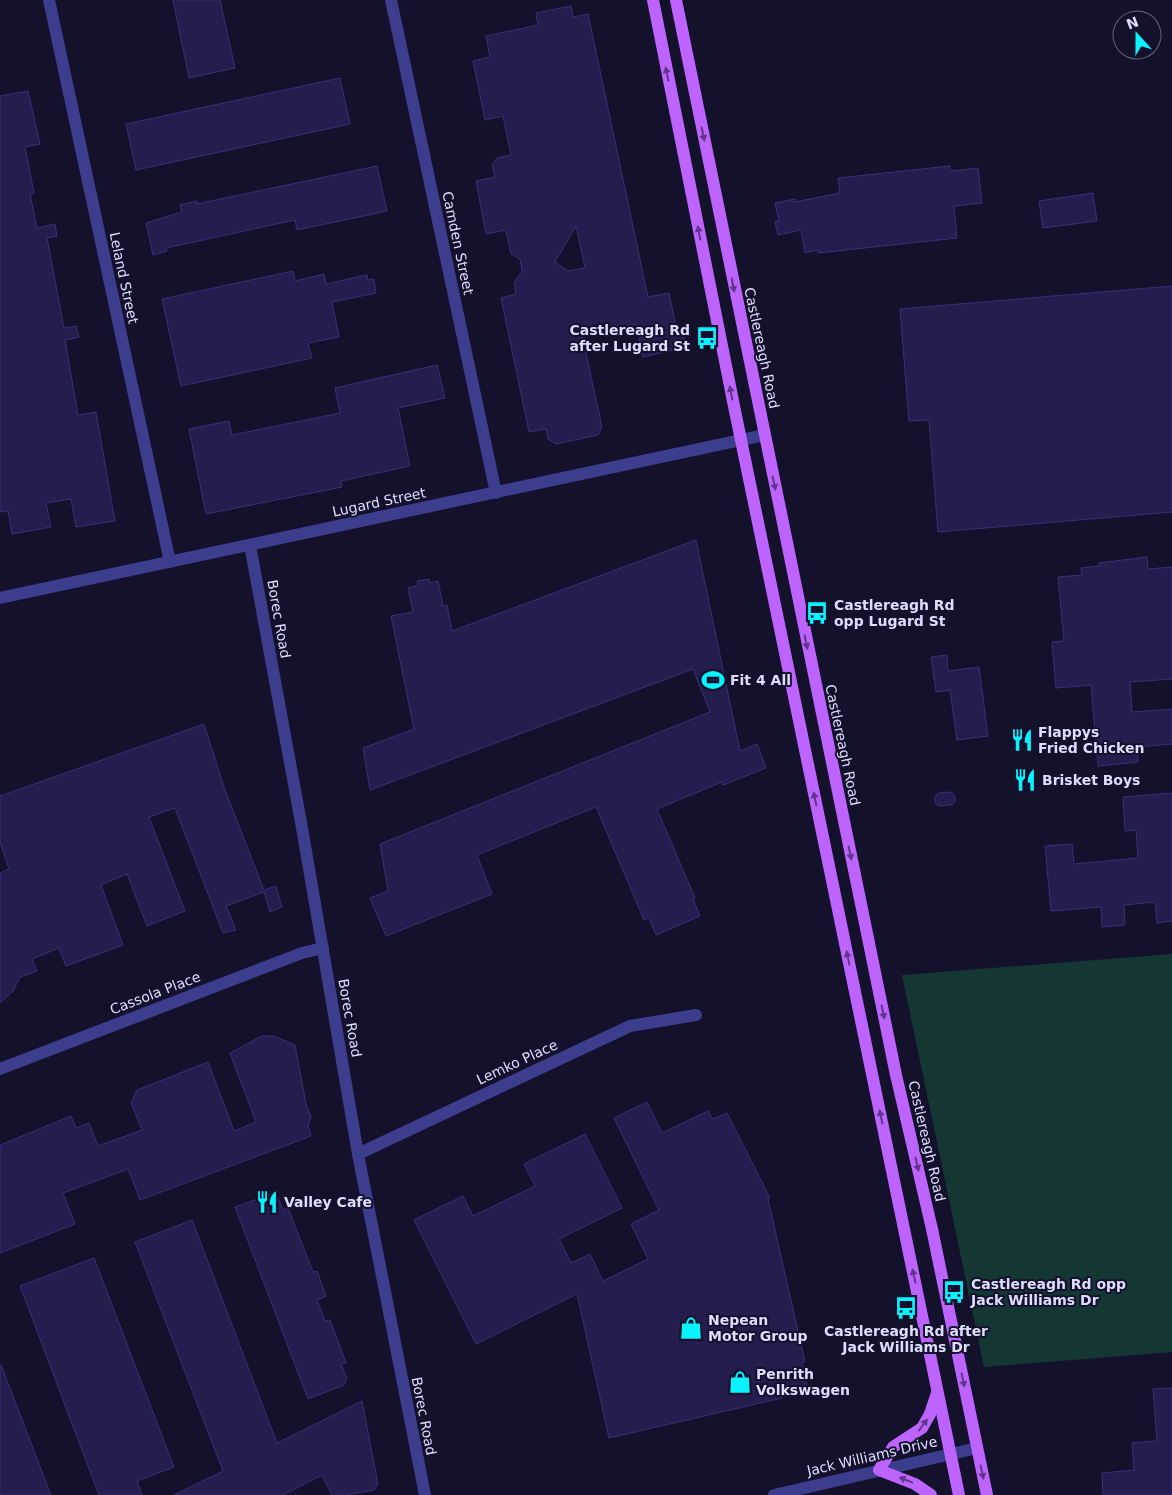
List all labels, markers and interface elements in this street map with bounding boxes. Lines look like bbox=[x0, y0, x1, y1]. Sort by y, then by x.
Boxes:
north arrow bbox=[1112, 10, 1162, 60]
text: N bbox=[1124, 13, 1141, 32]
one-way arrow bbox=[663, 65, 671, 81]
one-way arrow bbox=[699, 126, 707, 141]
street label: Camden Street bbox=[439, 190, 477, 297]
one-way arrow bbox=[695, 226, 703, 241]
street label: Leland Street bbox=[106, 231, 142, 326]
one-way arrow bbox=[729, 277, 737, 293]
street label: Castlereagh Road bbox=[741, 286, 783, 410]
place label: Castlereagh Rd after Lugard St bbox=[569, 322, 690, 354]
bus stop icon: Castlereagh Rd after Lugard St bbox=[694, 325, 720, 351]
one-way arrow bbox=[727, 385, 735, 400]
one-way arrow bbox=[770, 476, 778, 491]
street label: Lugard Street bbox=[331, 484, 428, 520]
street label: Borec Road bbox=[264, 578, 294, 660]
place label: Castlereagh Rd opp Lugard St bbox=[834, 597, 955, 629]
bus stop icon: Castlereagh Rd opp Lugard St bbox=[804, 600, 830, 626]
one-way arrow bbox=[803, 635, 811, 651]
sports icon: Fit 4 All bbox=[700, 667, 726, 693]
place label: Fit 4 All bbox=[730, 672, 791, 688]
street label: Castlereagh Road bbox=[822, 683, 864, 807]
place label: Flappys Fried Chicken bbox=[1038, 724, 1145, 756]
restaurant icon: Flappys Fried Chicken bbox=[1009, 727, 1035, 753]
restaurant icon: Brisket Boys bbox=[1012, 767, 1038, 793]
place label: Brisket Boys bbox=[1042, 772, 1140, 788]
one-way arrow bbox=[811, 791, 819, 806]
one-way arrow bbox=[846, 845, 854, 861]
one-way arrow bbox=[844, 950, 852, 965]
street label: Cassola Place bbox=[107, 968, 203, 1018]
street label: Borec Road bbox=[335, 977, 365, 1059]
one-way arrow bbox=[879, 1004, 887, 1020]
street label: Lemko Place bbox=[474, 1036, 560, 1088]
street label: Castlereagh Road bbox=[905, 1079, 949, 1203]
one-way arrow bbox=[877, 1109, 885, 1124]
one-way arrow bbox=[913, 1157, 921, 1172]
restaurant icon: Valley Cafe bbox=[254, 1189, 280, 1215]
place label: Valley Cafe bbox=[284, 1194, 372, 1210]
one-way arrow bbox=[909, 1267, 917, 1283]
place label: Castlereagh Rd opp Jack Williams Dr bbox=[970, 1276, 1126, 1308]
bus stop icon: Castlereagh Rd opp Jack Williams Dr bbox=[941, 1279, 967, 1305]
bus stop icon: Castlereagh Rd after Jack Williams Dr bbox=[893, 1295, 919, 1321]
place label: Nepean Motor Group bbox=[708, 1312, 808, 1344]
shop icon: Nepean Motor Group bbox=[678, 1315, 704, 1341]
place label: Castlereagh Rd after Jack Williams Dr bbox=[824, 1323, 988, 1355]
place label: Penrith Volkswagen bbox=[756, 1366, 850, 1398]
shop icon: Penrith Volkswagen bbox=[727, 1369, 753, 1395]
one-way arrow bbox=[959, 1372, 967, 1387]
street label: Borec Road bbox=[409, 1375, 439, 1457]
one-way arrow bbox=[918, 1418, 928, 1432]
street label: Jack Williams Drive bbox=[804, 1433, 939, 1479]
one-way arrow bbox=[978, 1464, 986, 1479]
one-way arrow bbox=[899, 1476, 913, 1484]

